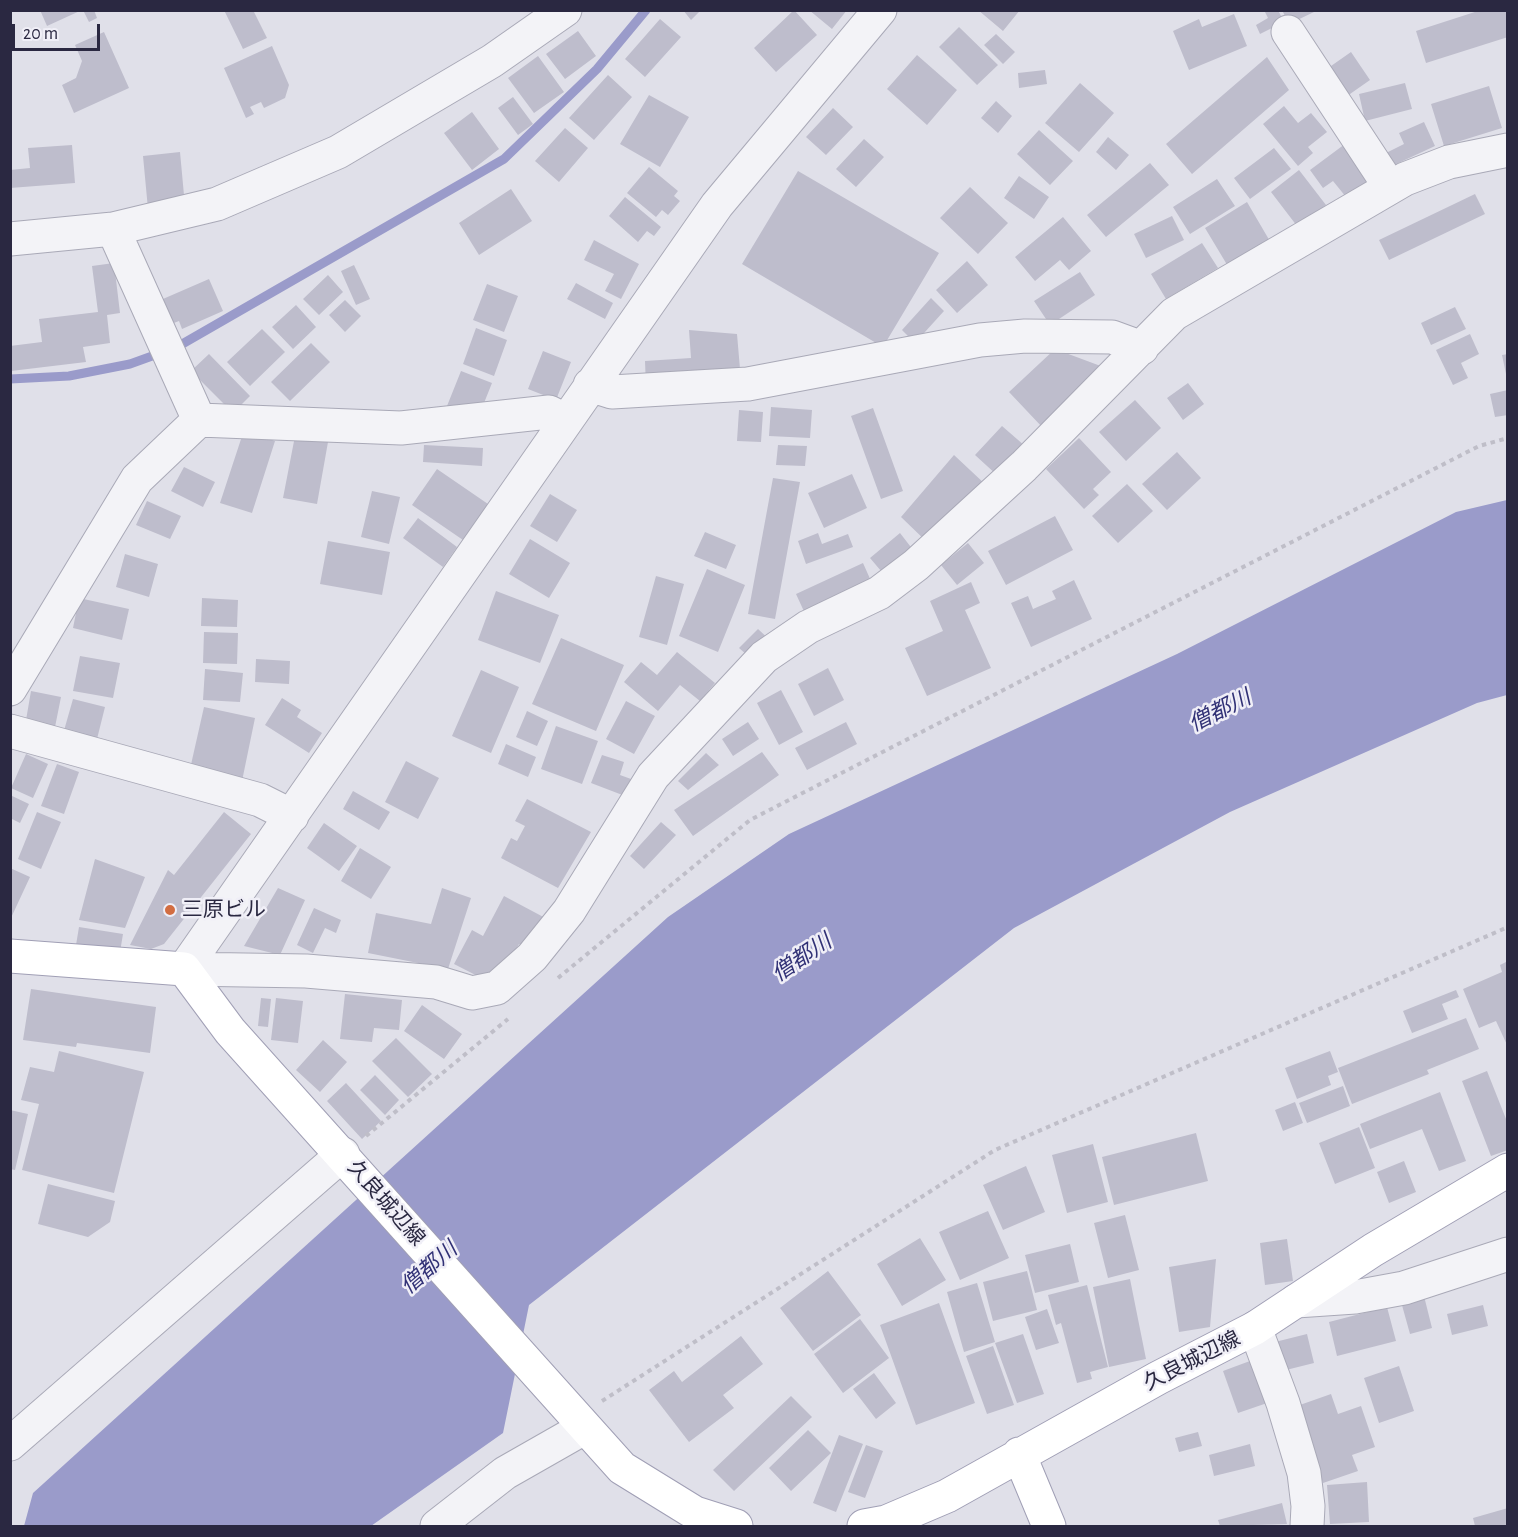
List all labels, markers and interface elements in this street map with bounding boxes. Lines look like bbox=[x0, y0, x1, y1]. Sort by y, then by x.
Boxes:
scale bar bbox=[15, 12, 104, 50]
text: 20 m bbox=[23, 25, 58, 43]
water label: 僧都川 bbox=[1185, 684, 1255, 738]
place label: 三原ビル bbox=[182, 897, 266, 923]
marker: 三原ビル bbox=[163, 903, 177, 917]
water label: 僧都川 bbox=[767, 929, 837, 987]
street label: 久良城辺線 bbox=[342, 1155, 430, 1251]
water label: 僧都川 bbox=[395, 1236, 463, 1300]
street label: 久良城辺線 bbox=[1140, 1326, 1244, 1396]

